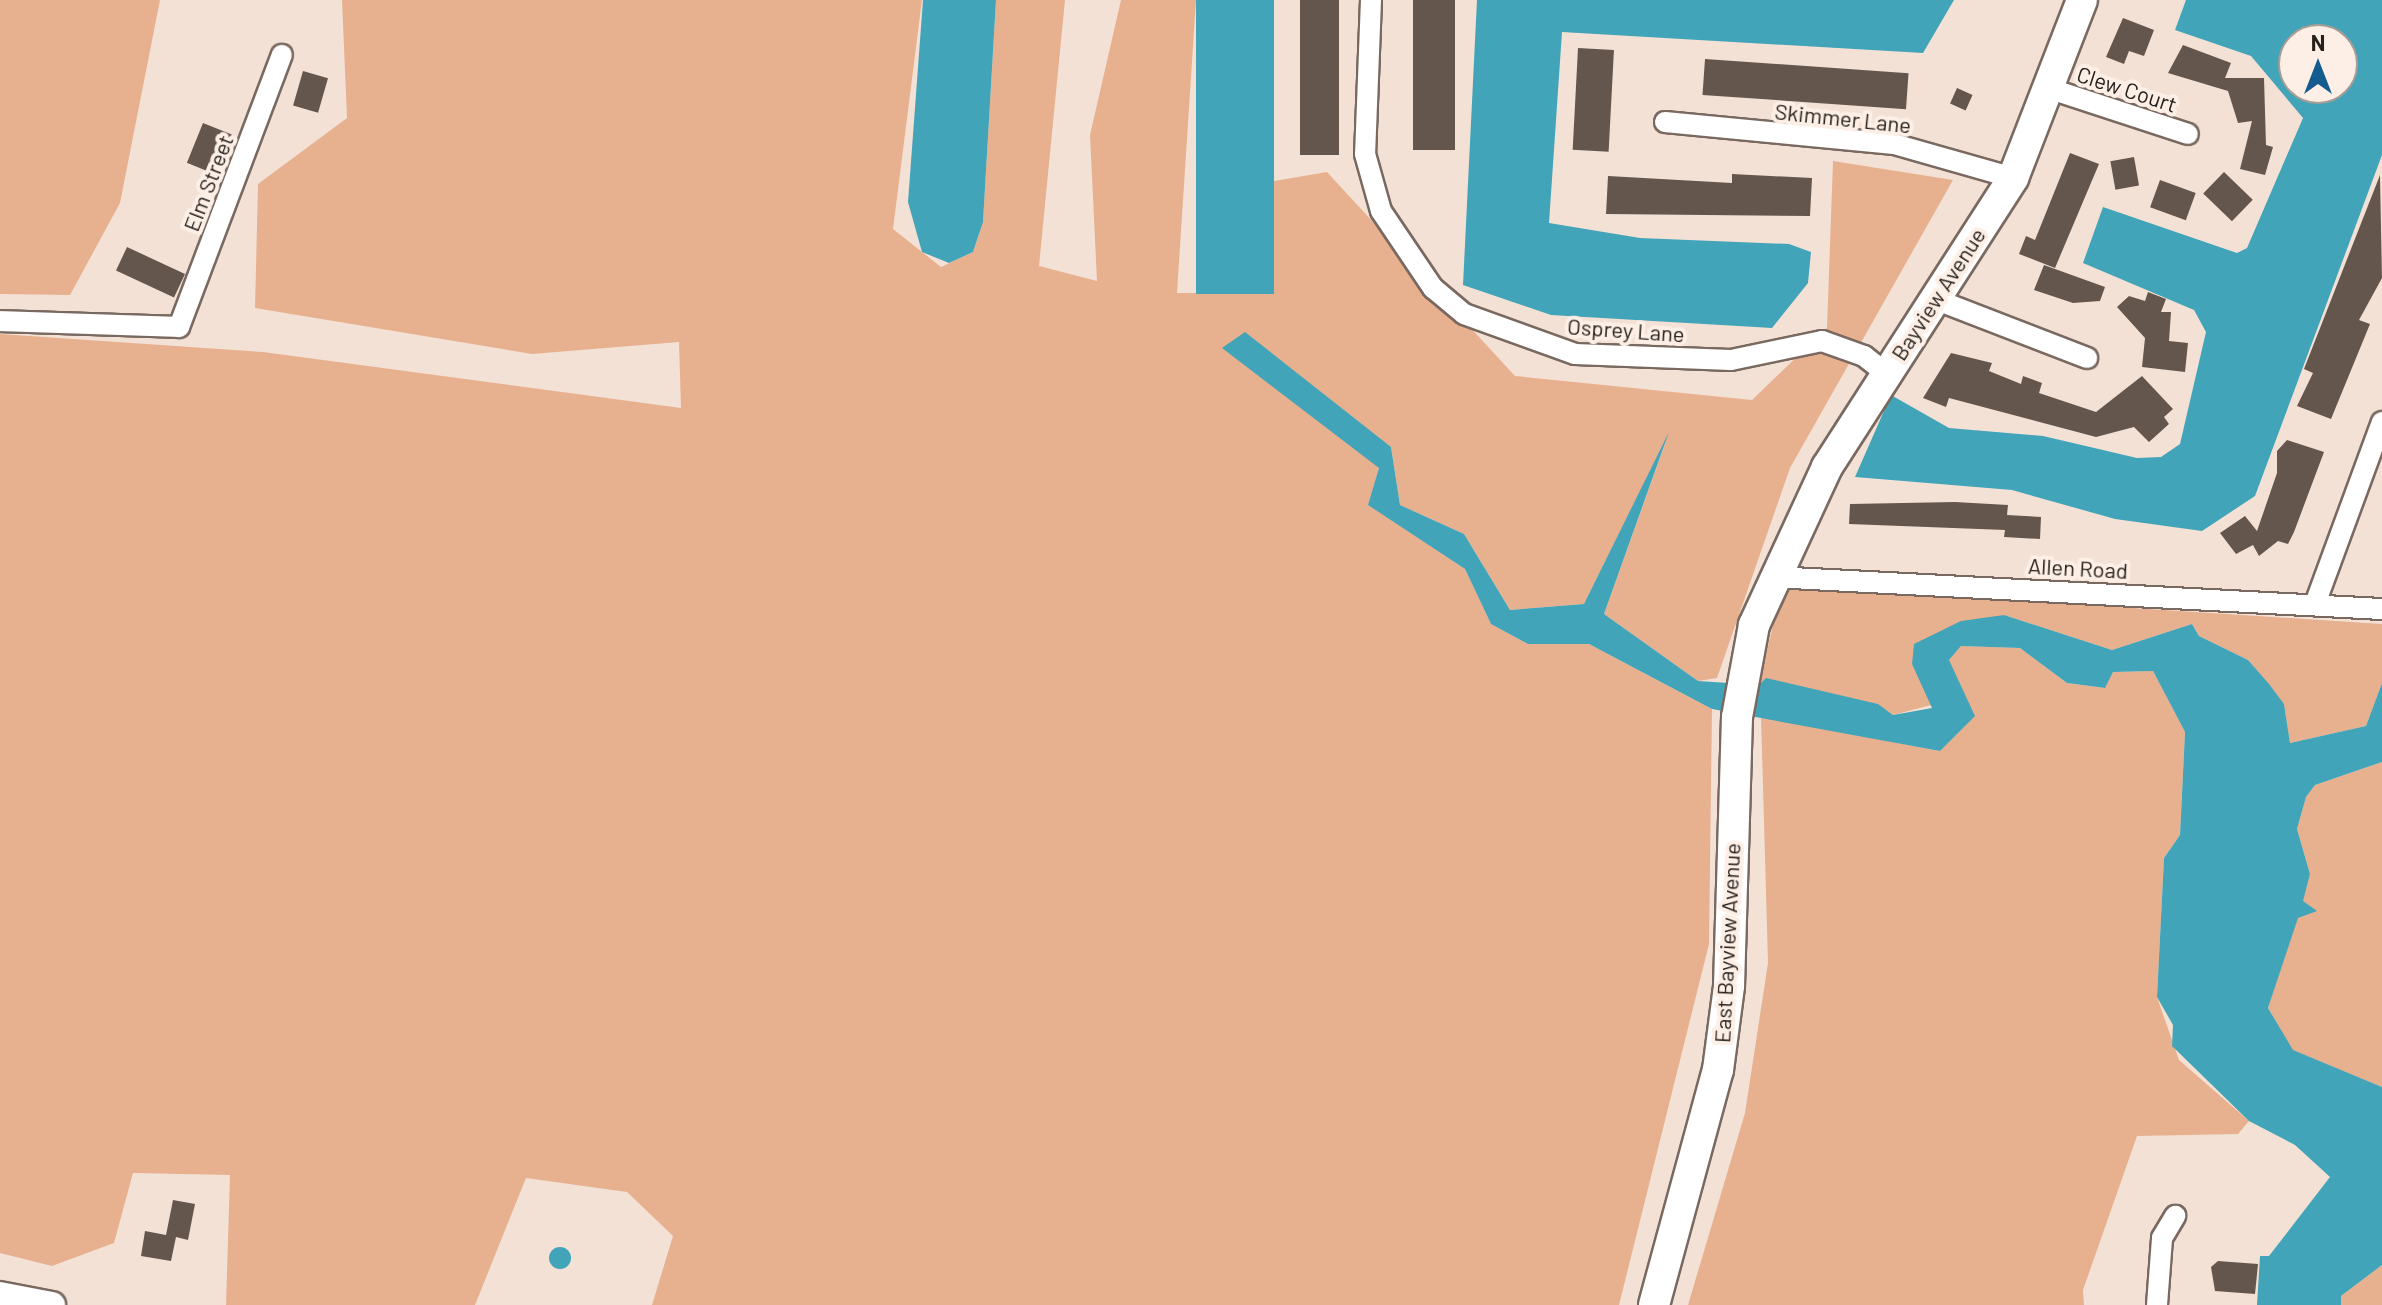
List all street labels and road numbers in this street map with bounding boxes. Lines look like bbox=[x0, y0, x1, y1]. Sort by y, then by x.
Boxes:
street label: Clew Court bbox=[2074, 60, 2180, 118]
street label: Skimmer Lane bbox=[1773, 98, 1913, 138]
street label: Elm Street bbox=[178, 131, 238, 235]
street label: Bayview Avenue bbox=[1885, 223, 1991, 365]
street label: Osprey Lane bbox=[1566, 313, 1686, 347]
street label: Allen Road bbox=[2027, 552, 2129, 584]
street label: East Bayview Avenue bbox=[1709, 842, 1745, 1044]

